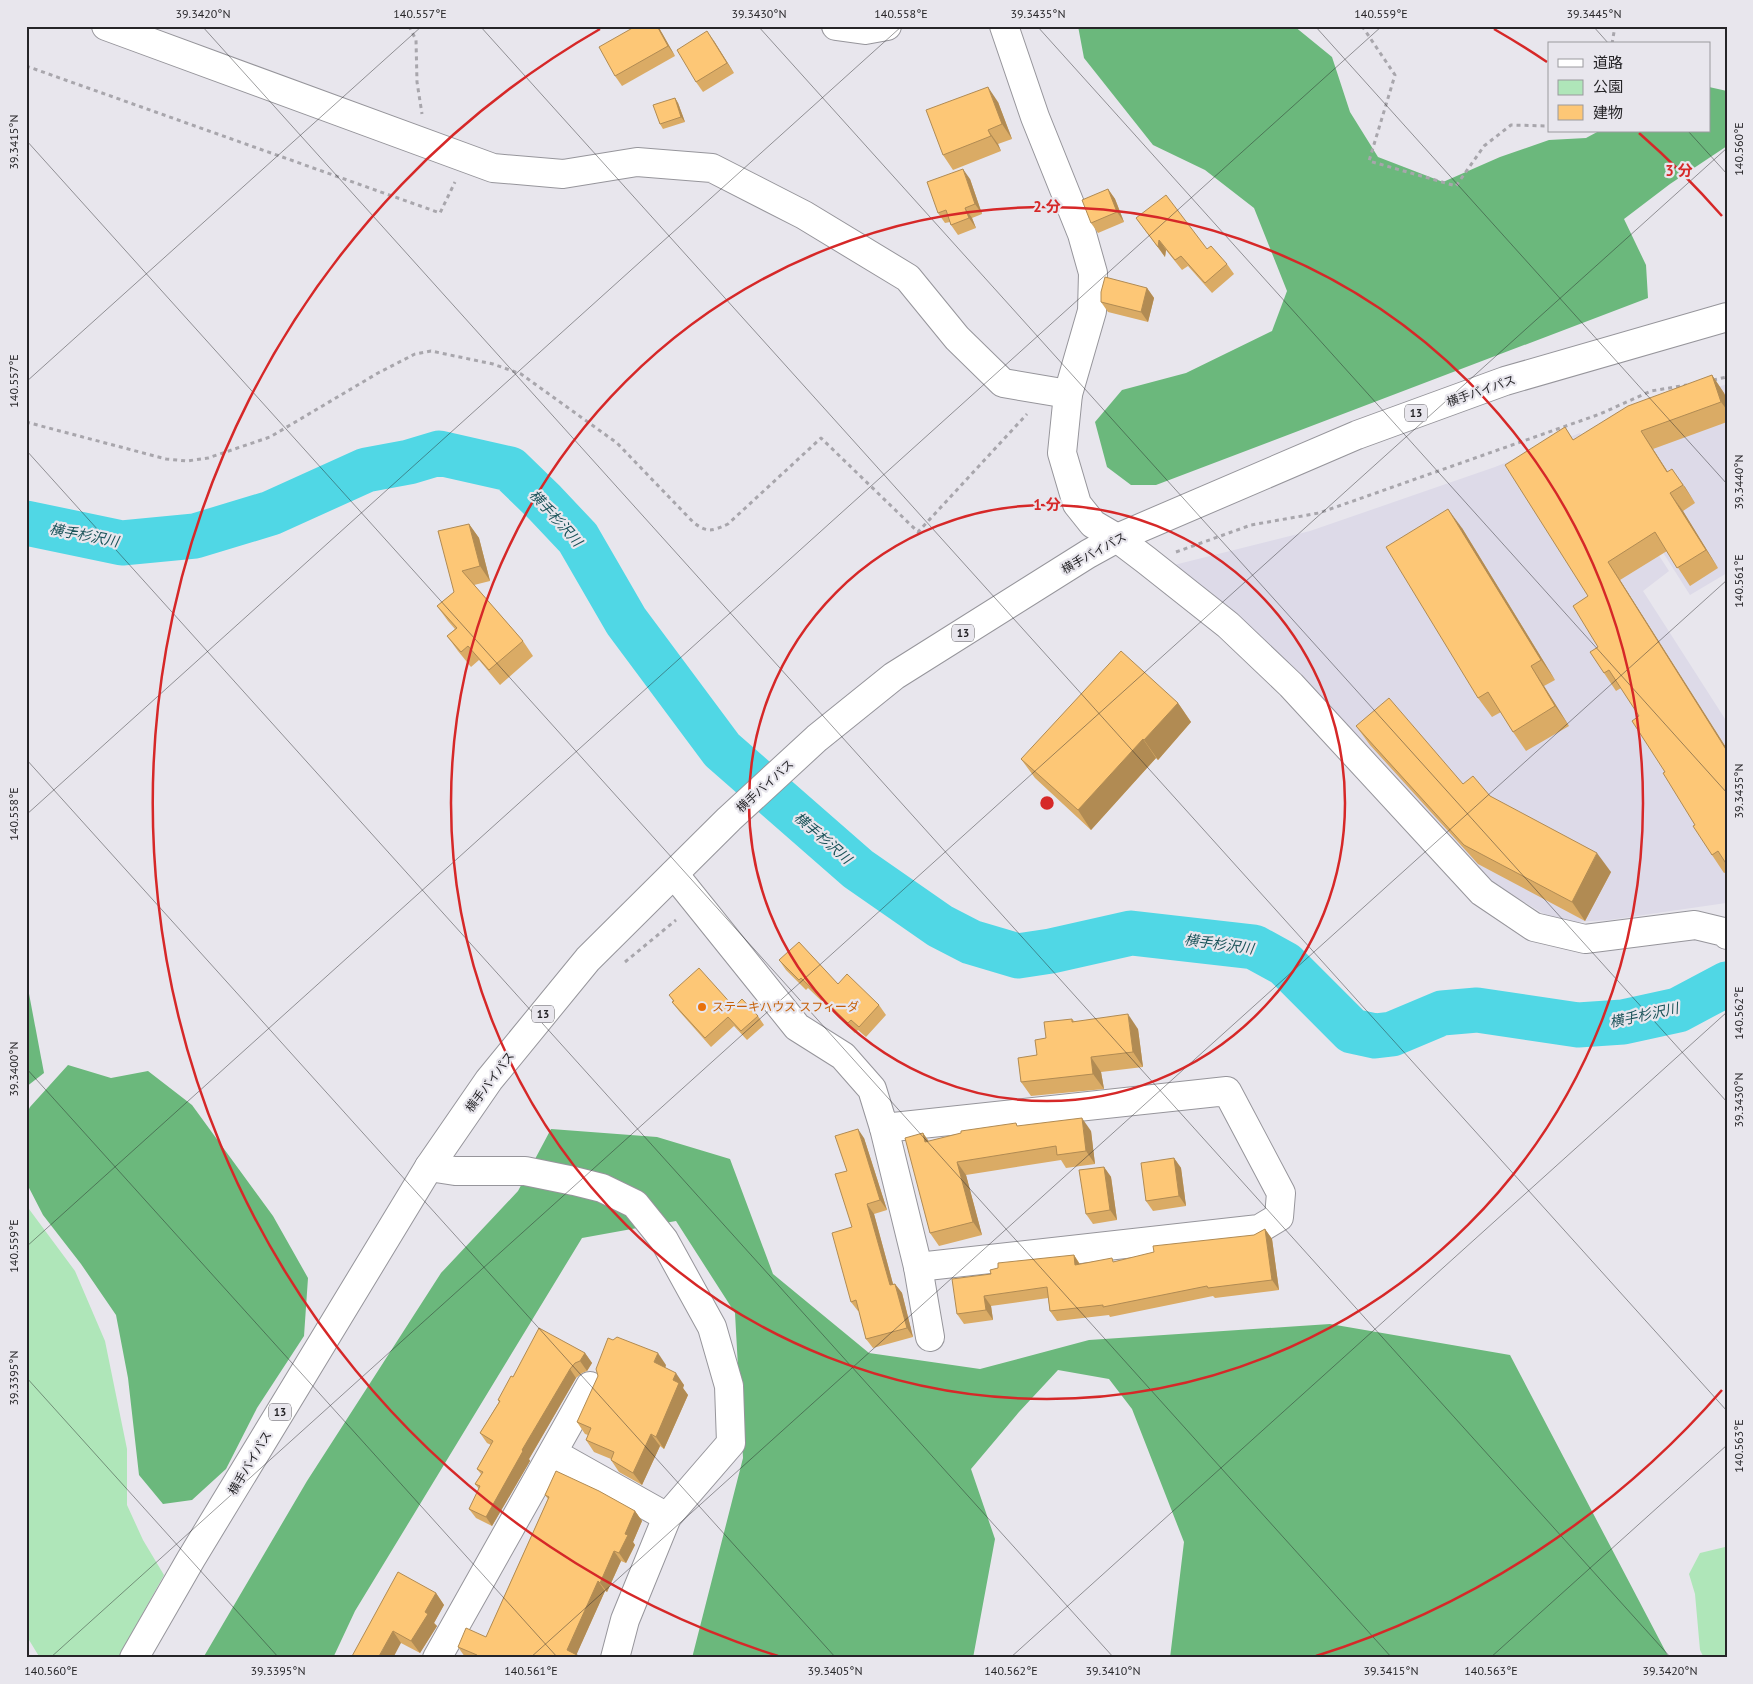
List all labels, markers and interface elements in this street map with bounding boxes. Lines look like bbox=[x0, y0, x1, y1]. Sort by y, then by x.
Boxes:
text: 39.3420°N bbox=[176, 6, 230, 21]
text: 140.557°E bbox=[393, 6, 447, 21]
text: 39.3430°N bbox=[732, 6, 786, 21]
text: 140.558°E bbox=[874, 6, 928, 21]
text: 39.3435°N bbox=[1011, 6, 1065, 21]
text: 140.559°E bbox=[1354, 6, 1408, 21]
text: 39.3445°N bbox=[1567, 6, 1621, 21]
legend bbox=[1548, 42, 1710, 132]
text: 道路 bbox=[1593, 53, 1623, 72]
text: 公園 bbox=[1593, 77, 1623, 96]
text: 建物 bbox=[1593, 103, 1623, 122]
text: 39.3415°N bbox=[6, 115, 21, 169]
text: 140.560°E bbox=[1731, 122, 1746, 176]
text: 3 分 bbox=[1665, 161, 1693, 180]
text: 2 分 bbox=[1033, 197, 1061, 216]
text: 140.557°E bbox=[6, 354, 21, 408]
street label: 横手バイパス bbox=[1444, 372, 1517, 409]
road number: 13 bbox=[1405, 404, 1427, 422]
text: 39.3440°N bbox=[1731, 455, 1746, 509]
water label: 横手杉沢川 bbox=[526, 486, 587, 552]
text: 1 分 bbox=[1033, 495, 1061, 514]
water label: 横手杉沢川 bbox=[48, 519, 122, 551]
street label: 横手バイパス bbox=[1059, 529, 1129, 577]
text: 140.561°E bbox=[1731, 554, 1746, 608]
road number: 13 bbox=[952, 624, 974, 641]
street label: 横手バイパス bbox=[733, 756, 796, 815]
text: 39.3435°N bbox=[1731, 764, 1746, 818]
text: 140.558°E bbox=[6, 787, 21, 841]
centre of rings bbox=[1038, 794, 1056, 812]
water label: 横手杉沢川 bbox=[791, 808, 857, 869]
water label: 横手杉沢川 bbox=[1183, 930, 1257, 958]
text: 140.562°E bbox=[1731, 986, 1746, 1040]
place label: ステーキハウス スフィーダ bbox=[712, 999, 859, 1014]
water label: 横手杉沢川 bbox=[1608, 999, 1682, 1031]
marker: ステーキハウス スフィーダ bbox=[696, 1001, 708, 1013]
road number: 13 bbox=[532, 1006, 554, 1022]
text: 39.3400°N bbox=[6, 1042, 21, 1096]
street label: 横手バイパス bbox=[462, 1049, 517, 1115]
text: 39.3430°N bbox=[1731, 1073, 1746, 1127]
text: 140.559°E bbox=[6, 1219, 21, 1273]
text: 39.3395°N bbox=[6, 1351, 21, 1405]
road number: 13 bbox=[269, 1404, 291, 1420]
text: 140.563°E bbox=[1731, 1419, 1746, 1473]
street label: 横手バイパス bbox=[225, 1428, 274, 1497]
text: 140.560°E bbox=[24, 1663, 78, 1678]
text: 39.3395°N bbox=[251, 1663, 305, 1678]
text: 140.561°E bbox=[504, 1663, 558, 1678]
text: 39.3405°N bbox=[808, 1663, 862, 1678]
text: 140.562°E bbox=[984, 1663, 1038, 1678]
text: 39.3410°N bbox=[1086, 1663, 1140, 1678]
text: 39.3415°N bbox=[1364, 1663, 1418, 1678]
text: 140.563°E bbox=[1464, 1663, 1518, 1678]
text: 39.3420°N bbox=[1643, 1663, 1697, 1678]

